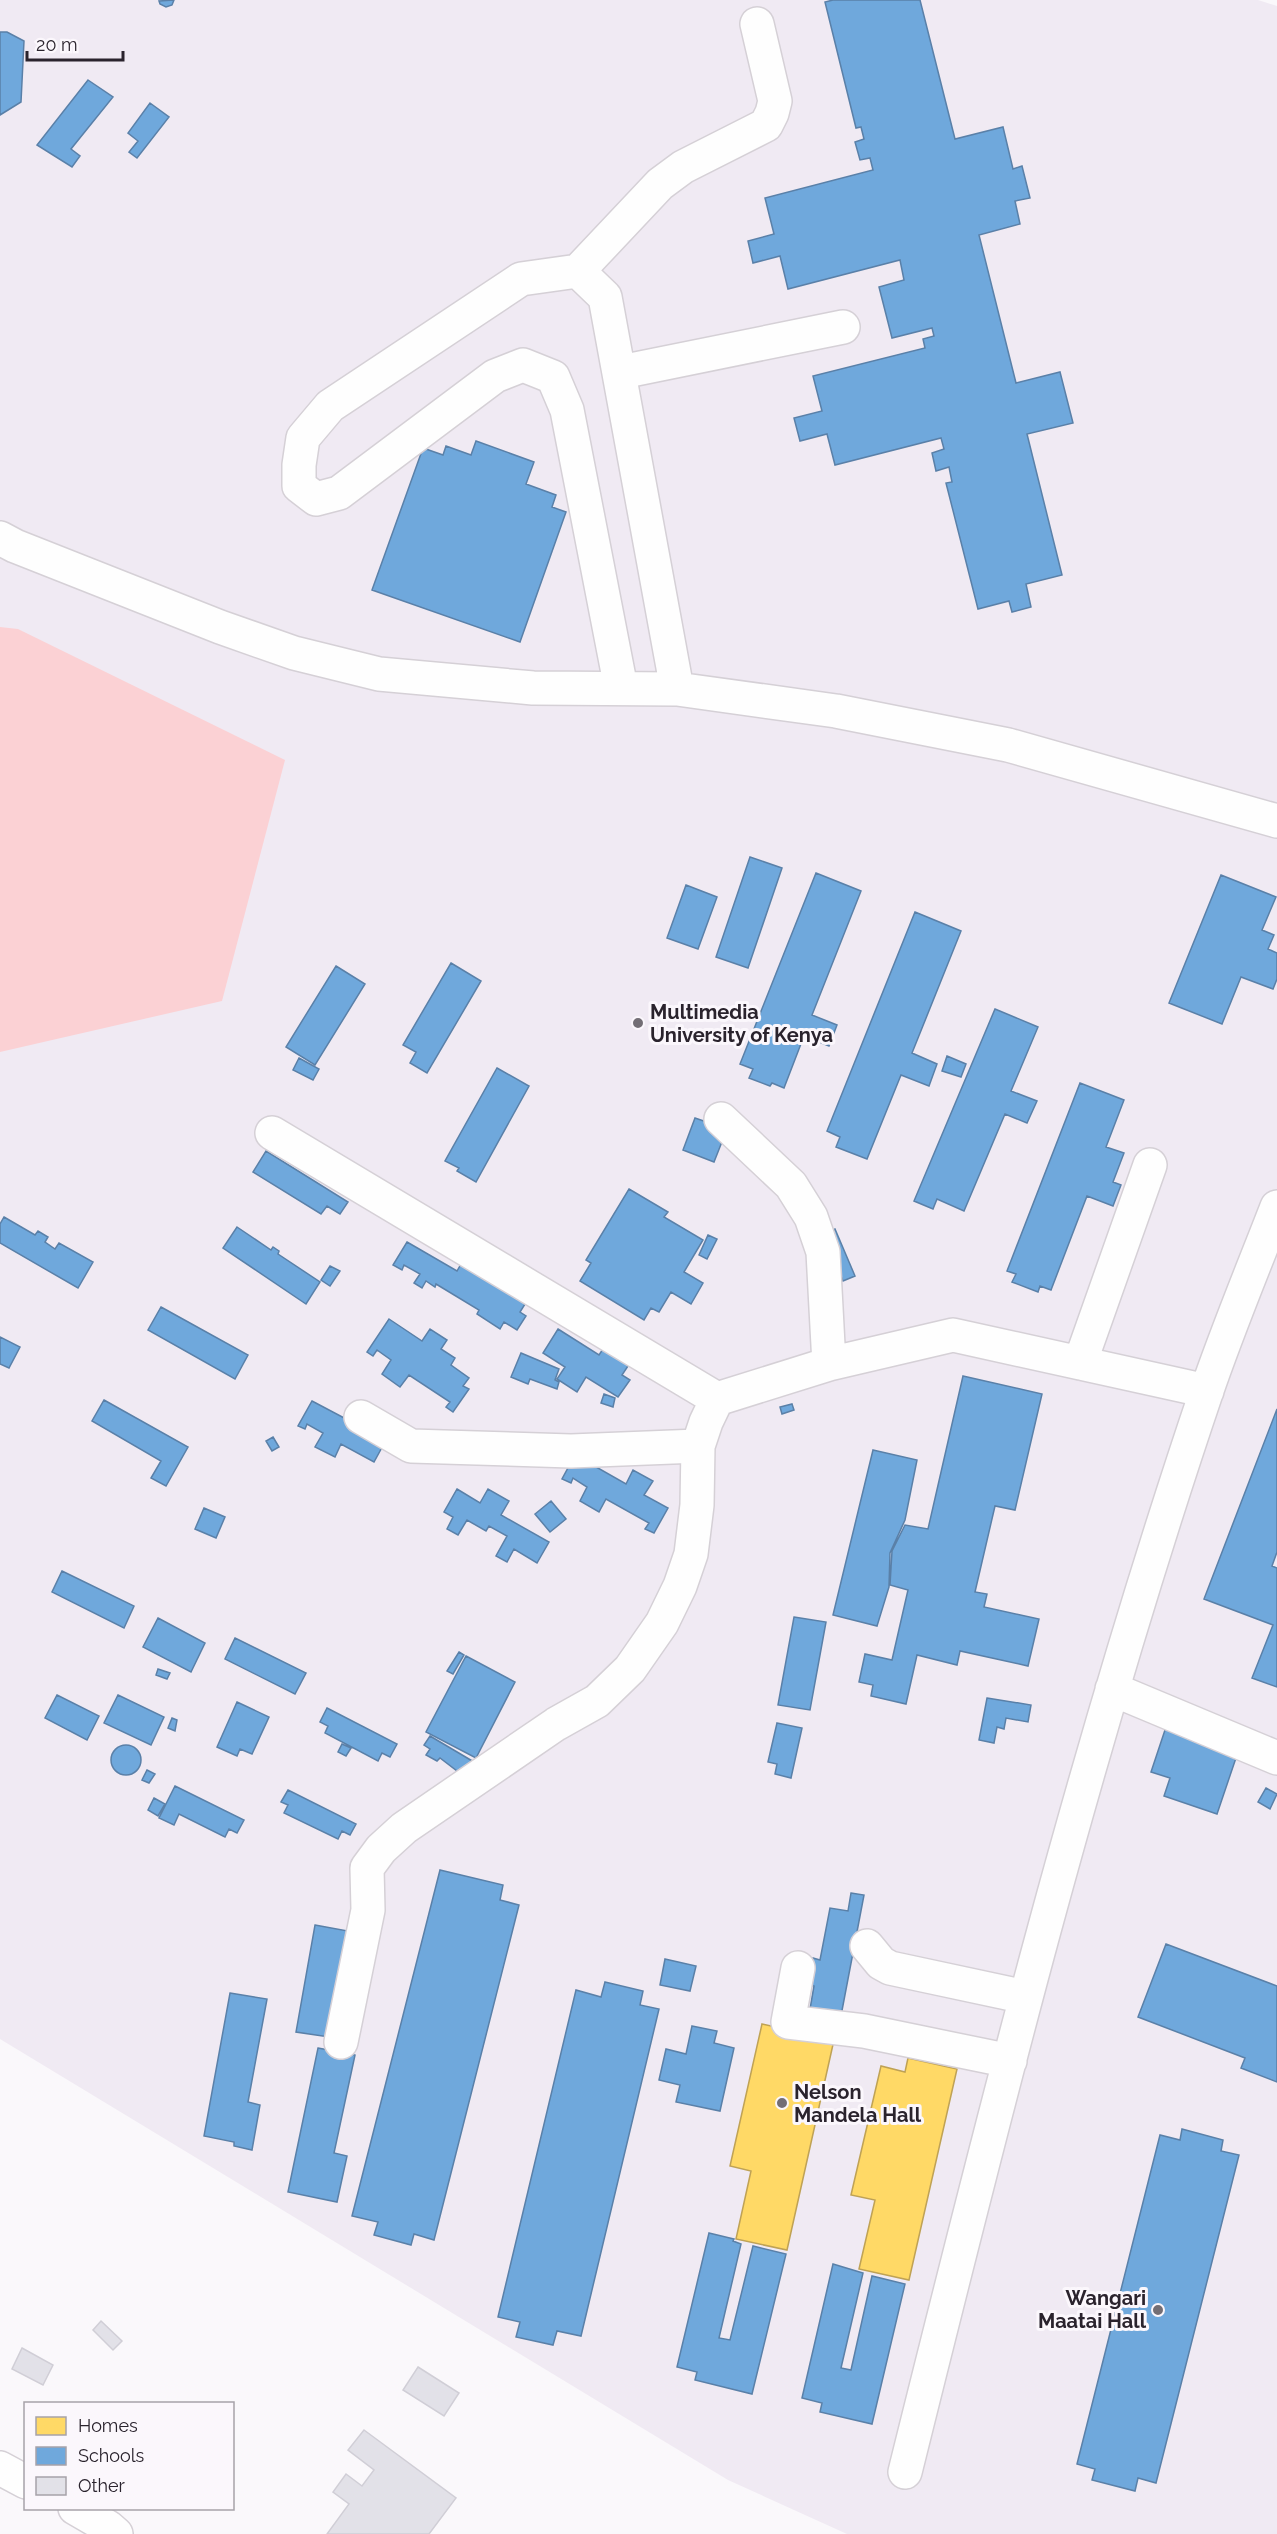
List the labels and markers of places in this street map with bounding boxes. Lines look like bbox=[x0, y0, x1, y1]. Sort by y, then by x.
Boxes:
place label: Multimedia University of Kenya bbox=[650, 1000, 833, 1047]
marker: Multimedia University of Kenya bbox=[631, 1016, 645, 1030]
place label: Nelson Mandela Hall bbox=[794, 2080, 922, 2127]
marker: Nelson Mandela Hall bbox=[775, 2096, 789, 2110]
place label: Wangari Maatai Hall bbox=[1038, 2286, 1147, 2333]
marker: Wangari Maatai Hall bbox=[1151, 2303, 1165, 2317]

